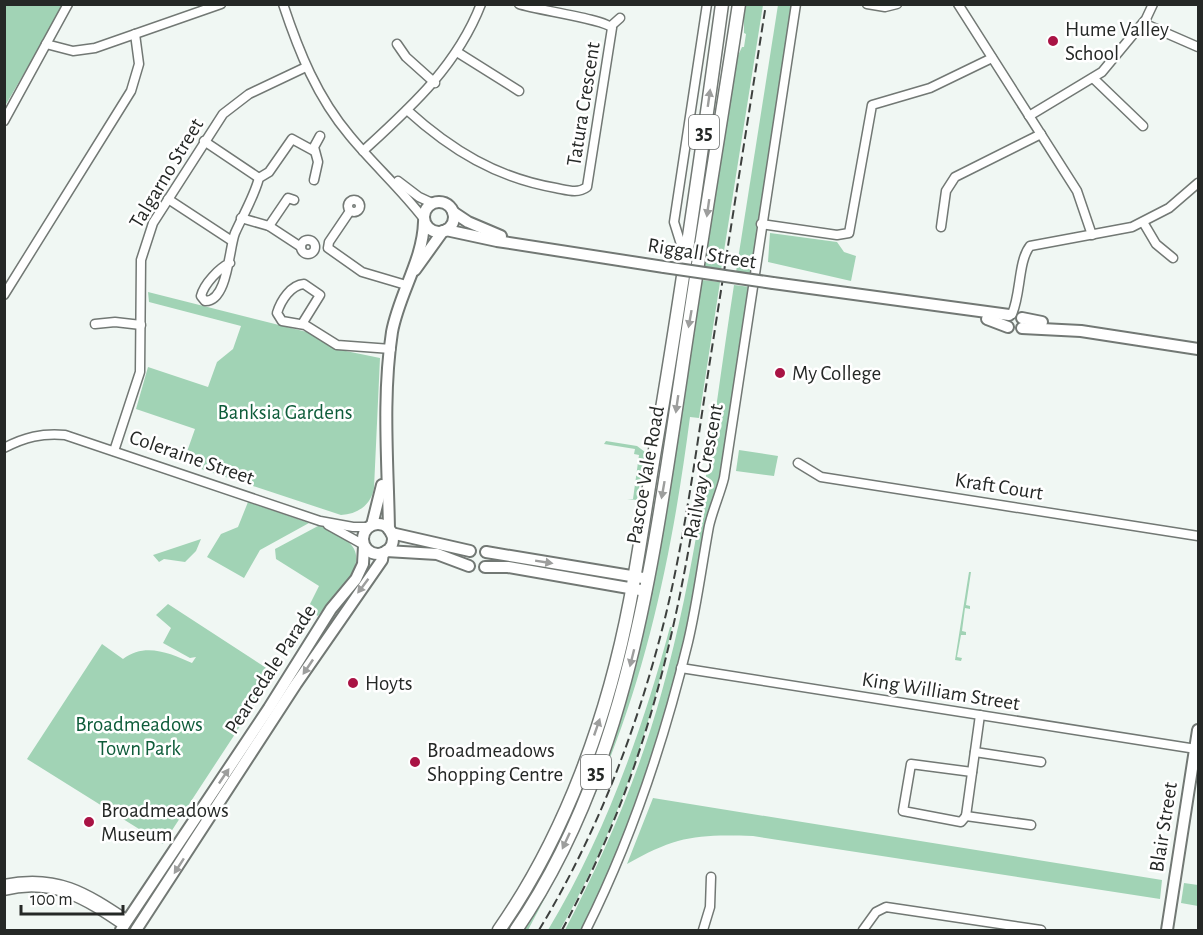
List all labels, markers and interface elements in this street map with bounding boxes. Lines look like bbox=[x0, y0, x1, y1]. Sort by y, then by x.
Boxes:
place label: Hume Valley School bbox=[1065, 19, 1169, 64]
marker: Hume Valley School bbox=[1046, 34, 1060, 48]
street label: Tatura Crescent bbox=[563, 40, 604, 168]
one-way arrow bbox=[705, 89, 714, 108]
street label: Talgarno Street bbox=[125, 114, 208, 232]
road number: 35 bbox=[689, 115, 719, 149]
one-way arrow bbox=[704, 198, 713, 217]
street label: Riggall Street bbox=[646, 235, 758, 273]
one-way arrow bbox=[686, 310, 695, 329]
place label: My College bbox=[792, 363, 881, 384]
marker: My College bbox=[773, 366, 787, 380]
one-way arrow bbox=[672, 394, 682, 413]
park label: Banksia Gardens bbox=[217, 402, 353, 423]
street label: Railway Crescent bbox=[680, 402, 727, 540]
street label: Pascoe Vale Road bbox=[623, 404, 668, 546]
street label: Coleraine Street bbox=[127, 426, 257, 489]
street label: Kraft Court bbox=[953, 469, 1045, 504]
one-way arrow bbox=[658, 480, 667, 499]
one-way arrow bbox=[534, 558, 553, 567]
one-way arrow bbox=[358, 579, 370, 594]
street label: Pearcedale Parade bbox=[221, 601, 320, 738]
one-way arrow bbox=[626, 649, 636, 667]
one-way arrow bbox=[303, 659, 314, 675]
street label: King William Street bbox=[860, 669, 1022, 714]
place label: Hoyts bbox=[365, 673, 412, 694]
marker: Hoyts bbox=[346, 676, 360, 690]
park label: Broadmeadows Town Park bbox=[75, 714, 203, 759]
one-way arrow bbox=[592, 718, 602, 736]
place label: Broadmeadows Shopping Centre bbox=[427, 740, 563, 785]
marker: Broadmeadows Shopping Centre bbox=[408, 755, 422, 769]
road number: 35 bbox=[581, 755, 611, 789]
one-way arrow bbox=[218, 768, 229, 785]
street label: Blair Street bbox=[1146, 780, 1181, 874]
place label: Broadmeadows Museum bbox=[101, 800, 229, 845]
marker: Broadmeadows Museum bbox=[82, 815, 96, 829]
one-way arrow bbox=[562, 832, 571, 849]
one-way arrow bbox=[173, 858, 184, 874]
scale bar bbox=[21, 878, 123, 916]
text: 100 m bbox=[30, 891, 73, 909]

